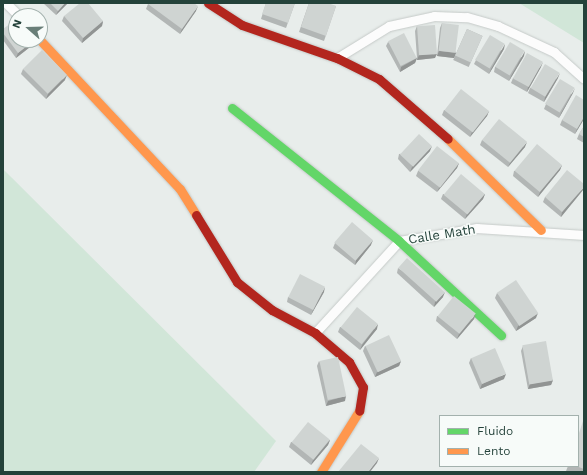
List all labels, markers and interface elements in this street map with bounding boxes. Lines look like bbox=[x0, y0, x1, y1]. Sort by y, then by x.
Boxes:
north arrow bbox=[8, 8, 48, 48]
text: N bbox=[10, 18, 25, 30]
street label: Calle Math bbox=[407, 222, 477, 248]
legend bbox=[439, 415, 579, 467]
text: Fluido bbox=[477, 424, 513, 438]
text: Lento bbox=[477, 444, 511, 458]

